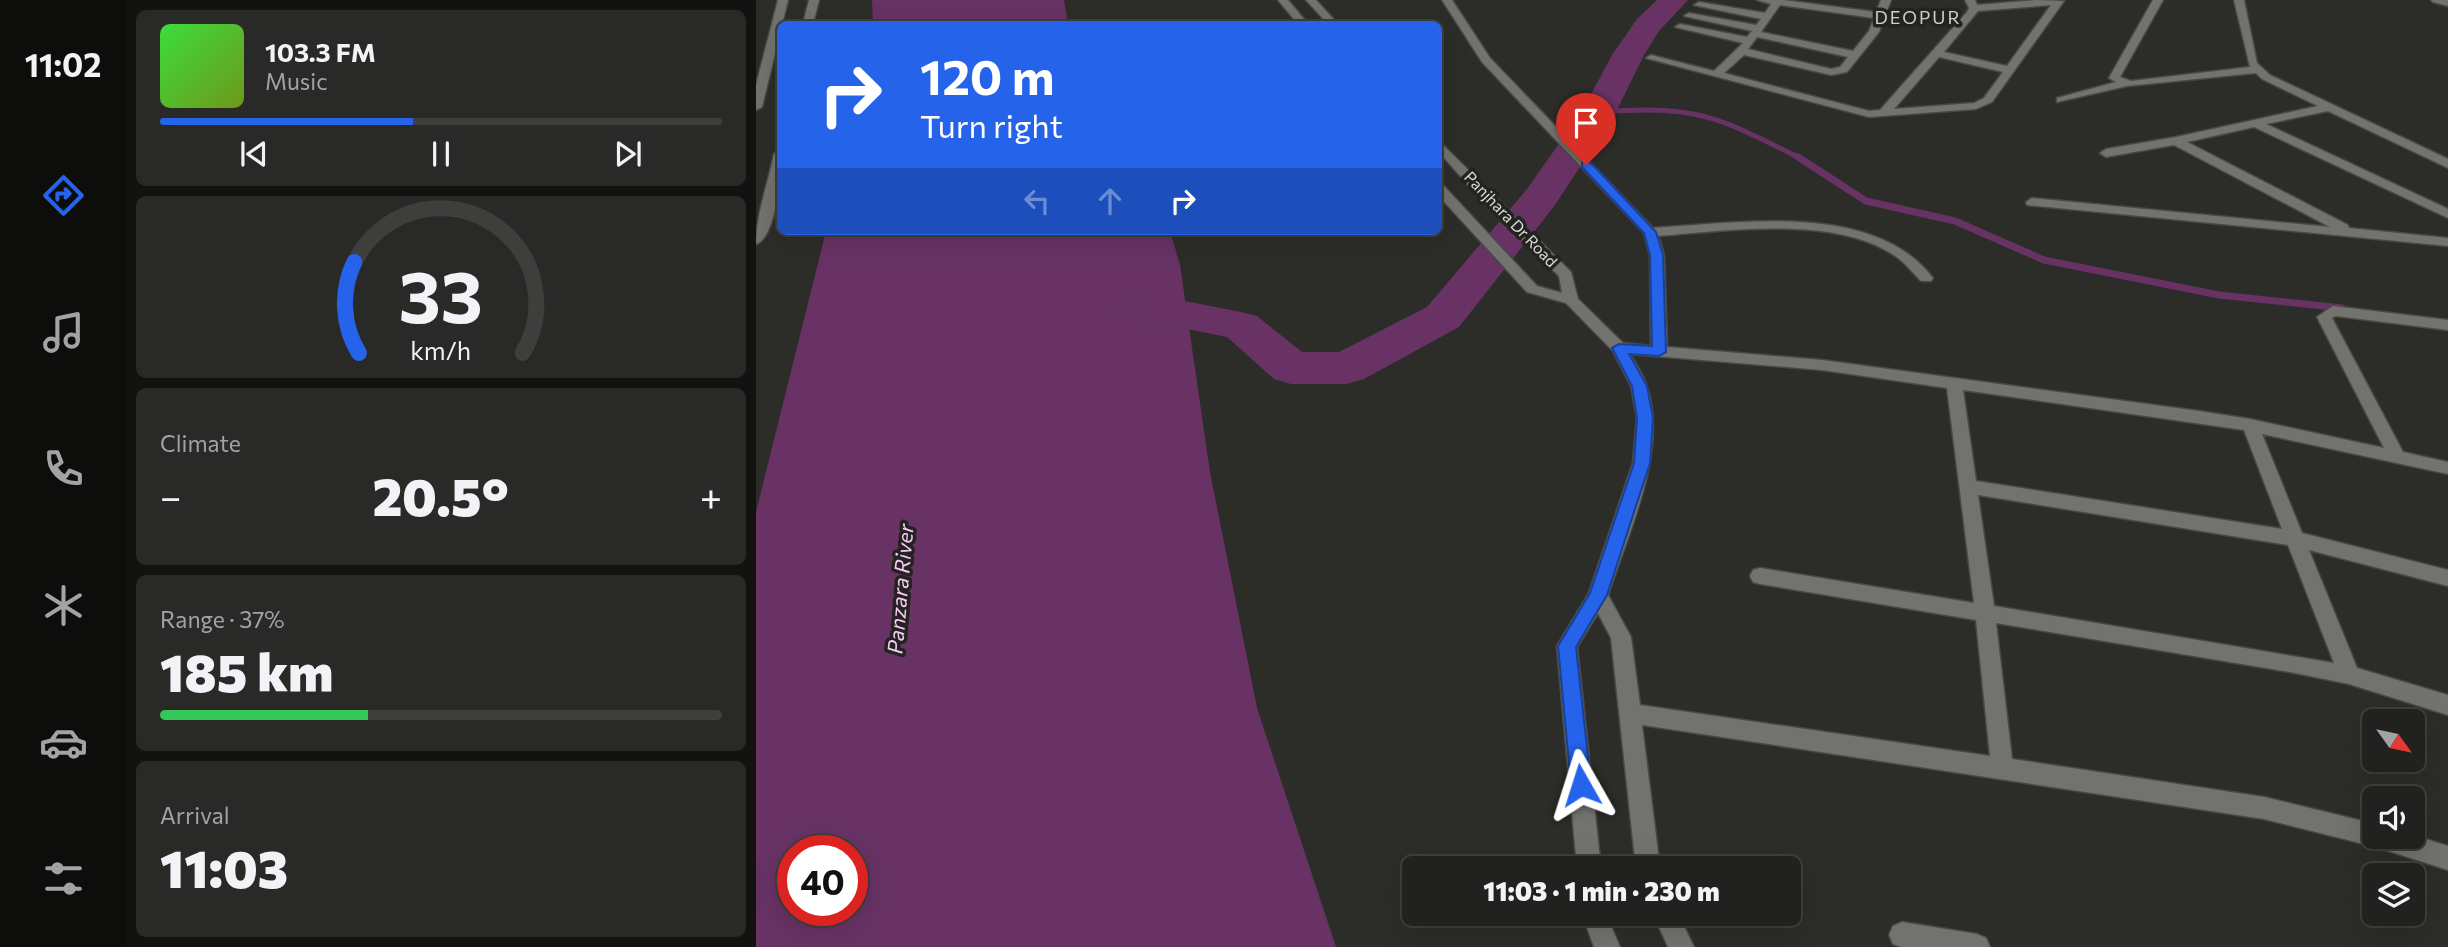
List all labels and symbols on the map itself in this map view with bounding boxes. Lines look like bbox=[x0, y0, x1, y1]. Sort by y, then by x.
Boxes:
district label: DEOPUR bbox=[1874, 6, 1962, 28]
pin bbox=[1556, 93, 1616, 165]
street label: Panjhara Dr Road bbox=[1461, 167, 1562, 270]
water label: Panzara River bbox=[881, 522, 918, 655]
north arrow bbox=[2362, 709, 2426, 772]
position arrow bbox=[1544, 748, 1618, 822]
speed limit sign: 40 bbox=[777, 835, 868, 926]

